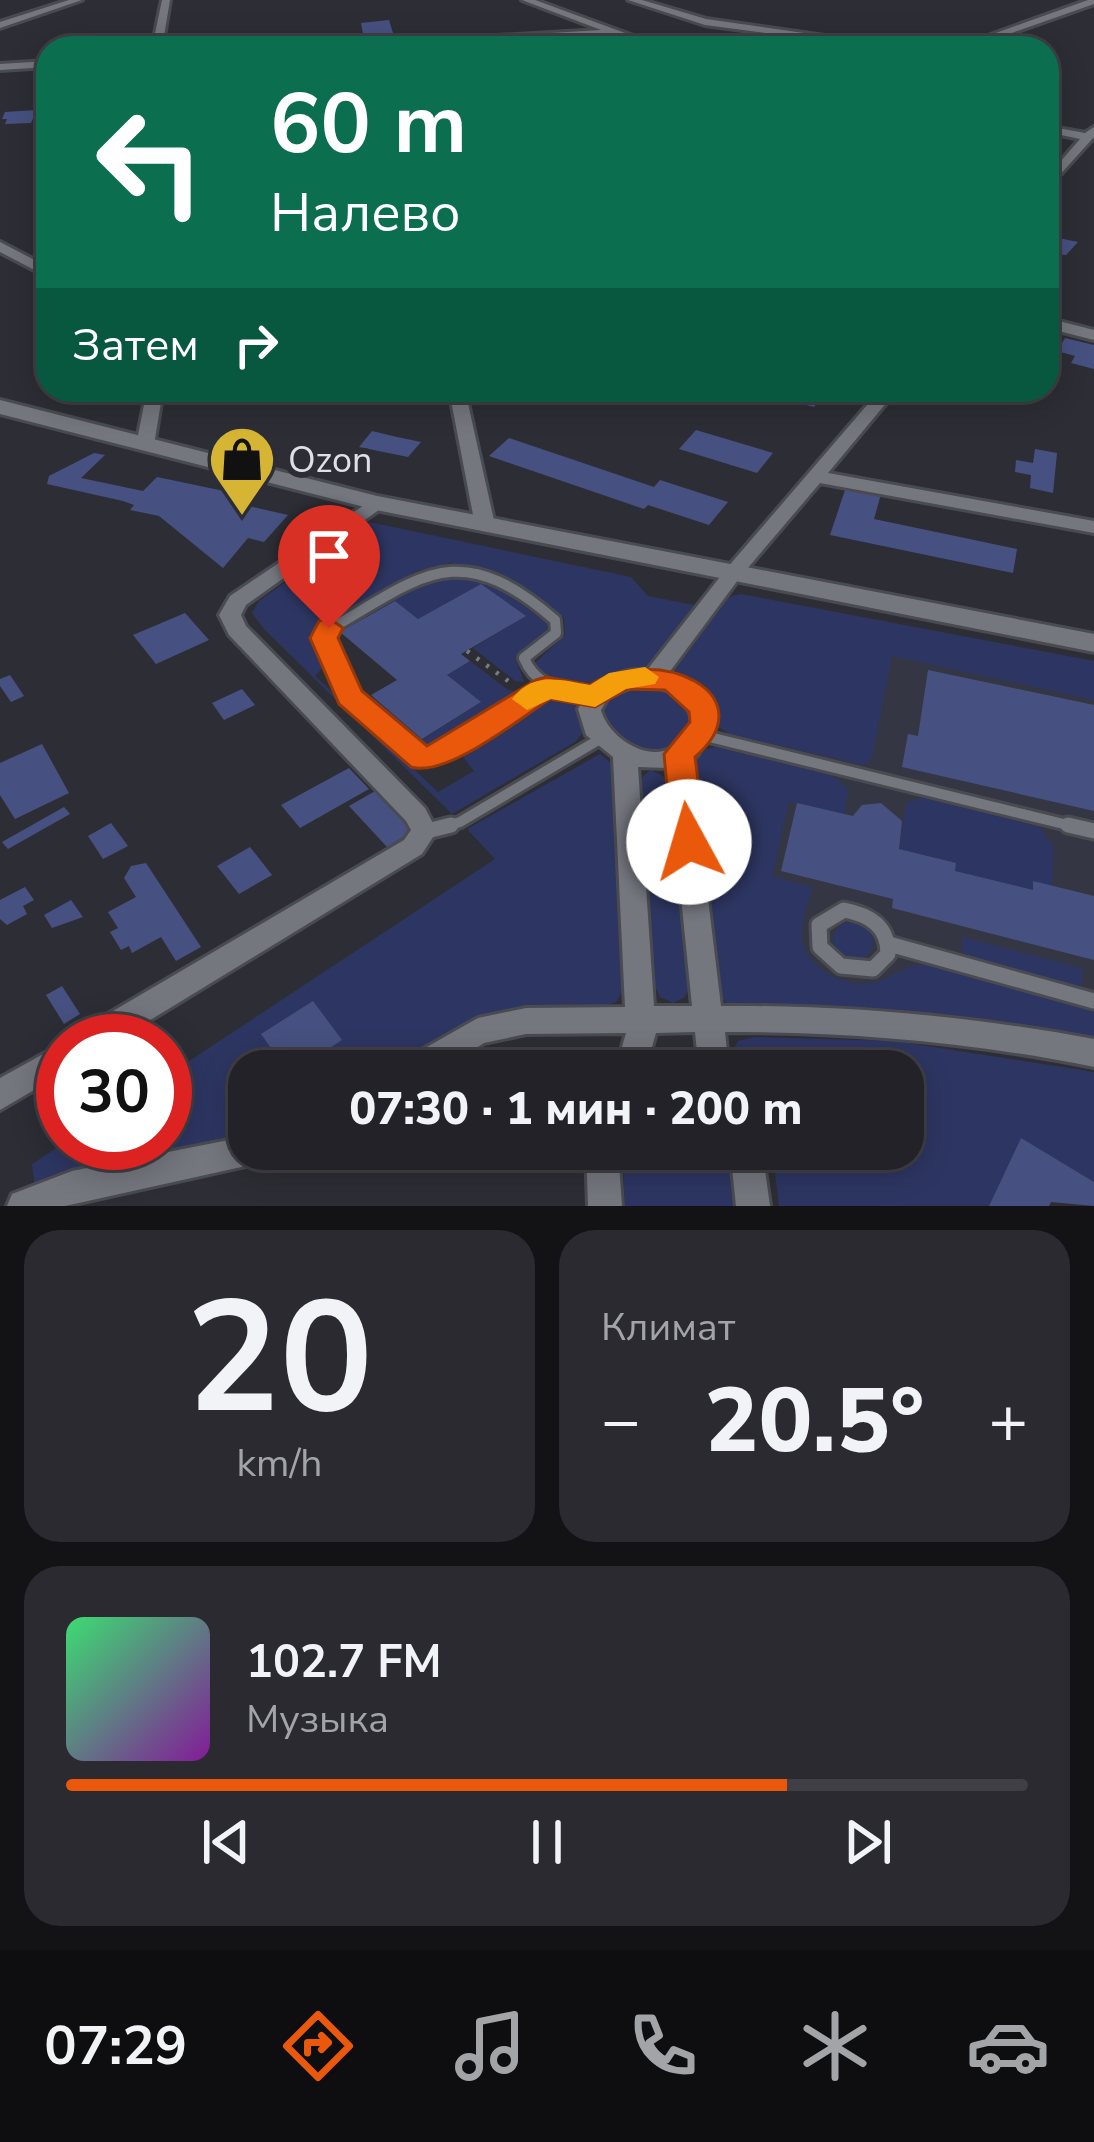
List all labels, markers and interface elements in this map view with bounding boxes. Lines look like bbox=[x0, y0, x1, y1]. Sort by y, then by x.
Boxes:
text: 60 m bbox=[270, 67, 467, 182]
icon: left bbox=[72, 84, 228, 240]
text: Налево bbox=[270, 176, 461, 250]
icon: right bbox=[223, 312, 289, 378]
text: Затем bbox=[72, 315, 199, 376]
shop icon: Ozon bbox=[207, 424, 277, 518]
place label: Ozon bbox=[288, 436, 372, 485]
pin bbox=[278, 505, 380, 628]
icon: arrive bbox=[296, 523, 362, 589]
position arrow bbox=[626, 779, 752, 905]
speed limit sign: 30 bbox=[36, 1014, 192, 1170]
text: 07:30 · 1 мин · 200 m bbox=[349, 1079, 803, 1140]
text: 20 bbox=[186, 1252, 373, 1465]
text: Климат bbox=[601, 1301, 735, 1354]
text: 20.5° bbox=[705, 1360, 924, 1483]
text: − bbox=[601, 1376, 641, 1466]
text: + bbox=[988, 1376, 1028, 1466]
text: km/h bbox=[237, 1437, 322, 1490]
text: 102.7 FM bbox=[246, 1632, 442, 1693]
text: Музыка bbox=[246, 1693, 389, 1746]
icon: previous bbox=[193, 1809, 259, 1875]
icon: pause bbox=[514, 1809, 580, 1875]
icon: next bbox=[835, 1809, 901, 1875]
icon: directions bbox=[276, 2004, 360, 2088]
icon: music bbox=[448, 2004, 532, 2088]
icon: phone bbox=[621, 2004, 705, 2088]
icon: climate bbox=[793, 2004, 877, 2088]
icon: car bbox=[966, 2004, 1050, 2088]
text: 07:29 bbox=[44, 2009, 187, 2083]

